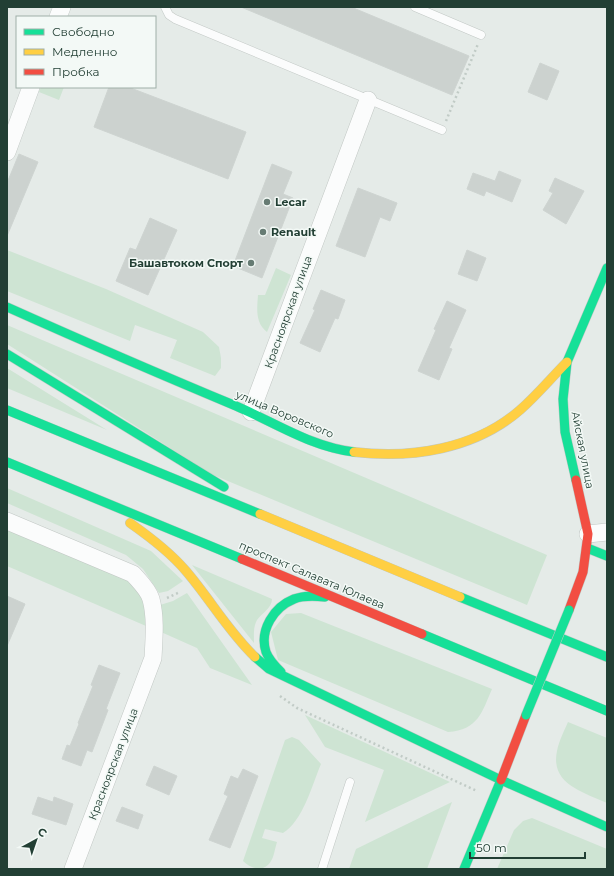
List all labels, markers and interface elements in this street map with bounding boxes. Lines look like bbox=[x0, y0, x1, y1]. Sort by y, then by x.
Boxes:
legend bbox=[16, 16, 156, 88]
text: Свободно bbox=[52, 24, 115, 39]
text: Медленно bbox=[52, 44, 118, 59]
text: Пробка bbox=[52, 64, 100, 79]
place label: Lecar bbox=[275, 195, 307, 209]
marker: Lecar bbox=[262, 197, 272, 207]
place label: Renault bbox=[271, 225, 316, 239]
marker: Renault bbox=[258, 227, 268, 237]
street label: Красноярская улица bbox=[261, 254, 315, 370]
place label: Башавтоком Спорт bbox=[129, 256, 243, 270]
marker: Башавтоком Спорт bbox=[246, 258, 256, 268]
street label: улица Воровского bbox=[233, 387, 336, 441]
street label: Айская улица bbox=[569, 410, 597, 490]
street label: проспект Салавата Юлаева bbox=[237, 538, 387, 612]
street label: Красноярская улица bbox=[85, 706, 141, 822]
north arrow bbox=[16, 820, 56, 860]
text: С bbox=[35, 824, 50, 840]
scale bar bbox=[470, 834, 585, 860]
text: 50 m bbox=[476, 840, 507, 855]

